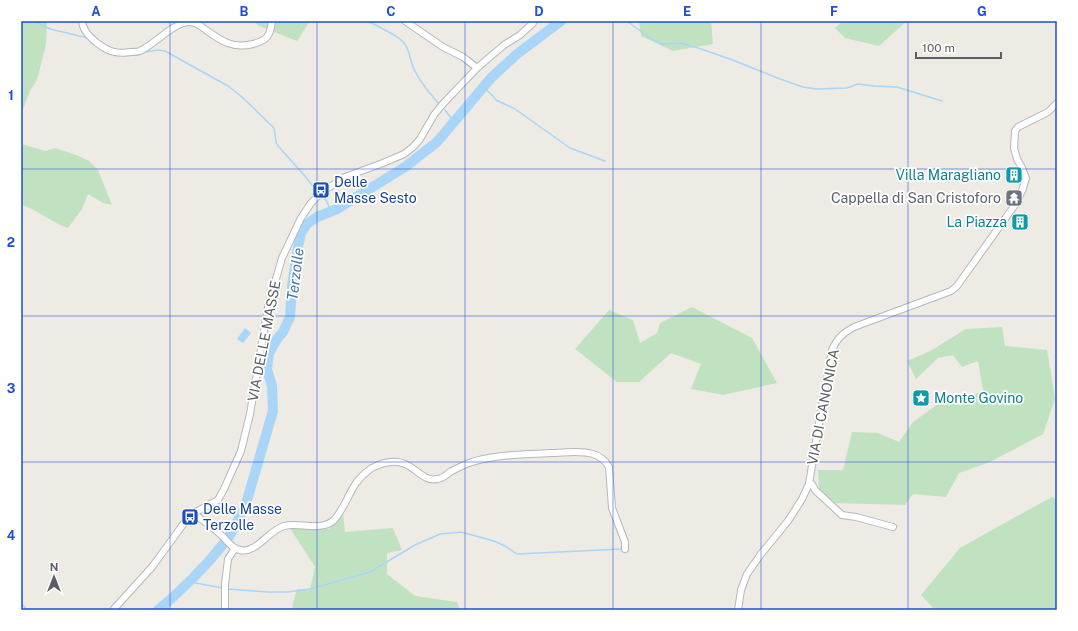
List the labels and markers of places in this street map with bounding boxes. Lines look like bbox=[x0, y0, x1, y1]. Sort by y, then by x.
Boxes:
building icon: Villa Maragliano bbox=[1004, 165, 1024, 185]
place label: Villa Maragliano bbox=[896, 167, 1001, 183]
place label: Delle Masse Sesto bbox=[334, 174, 417, 206]
bus stop icon: Delle Masse Sesto bbox=[311, 180, 331, 200]
temple icon: Cappella di San Cristoforo bbox=[1004, 188, 1024, 208]
place label: Cappella di San Cristoforo bbox=[831, 190, 1001, 206]
building icon: La Piazza bbox=[1010, 212, 1030, 232]
place label: La Piazza bbox=[946, 214, 1007, 230]
place icon: Monte Govino bbox=[911, 388, 931, 408]
place label: Monte Govino bbox=[934, 390, 1023, 406]
place label: Delle Masse Terzolle bbox=[203, 501, 282, 533]
bus stop icon: Delle Masse Terzolle bbox=[180, 507, 200, 527]

